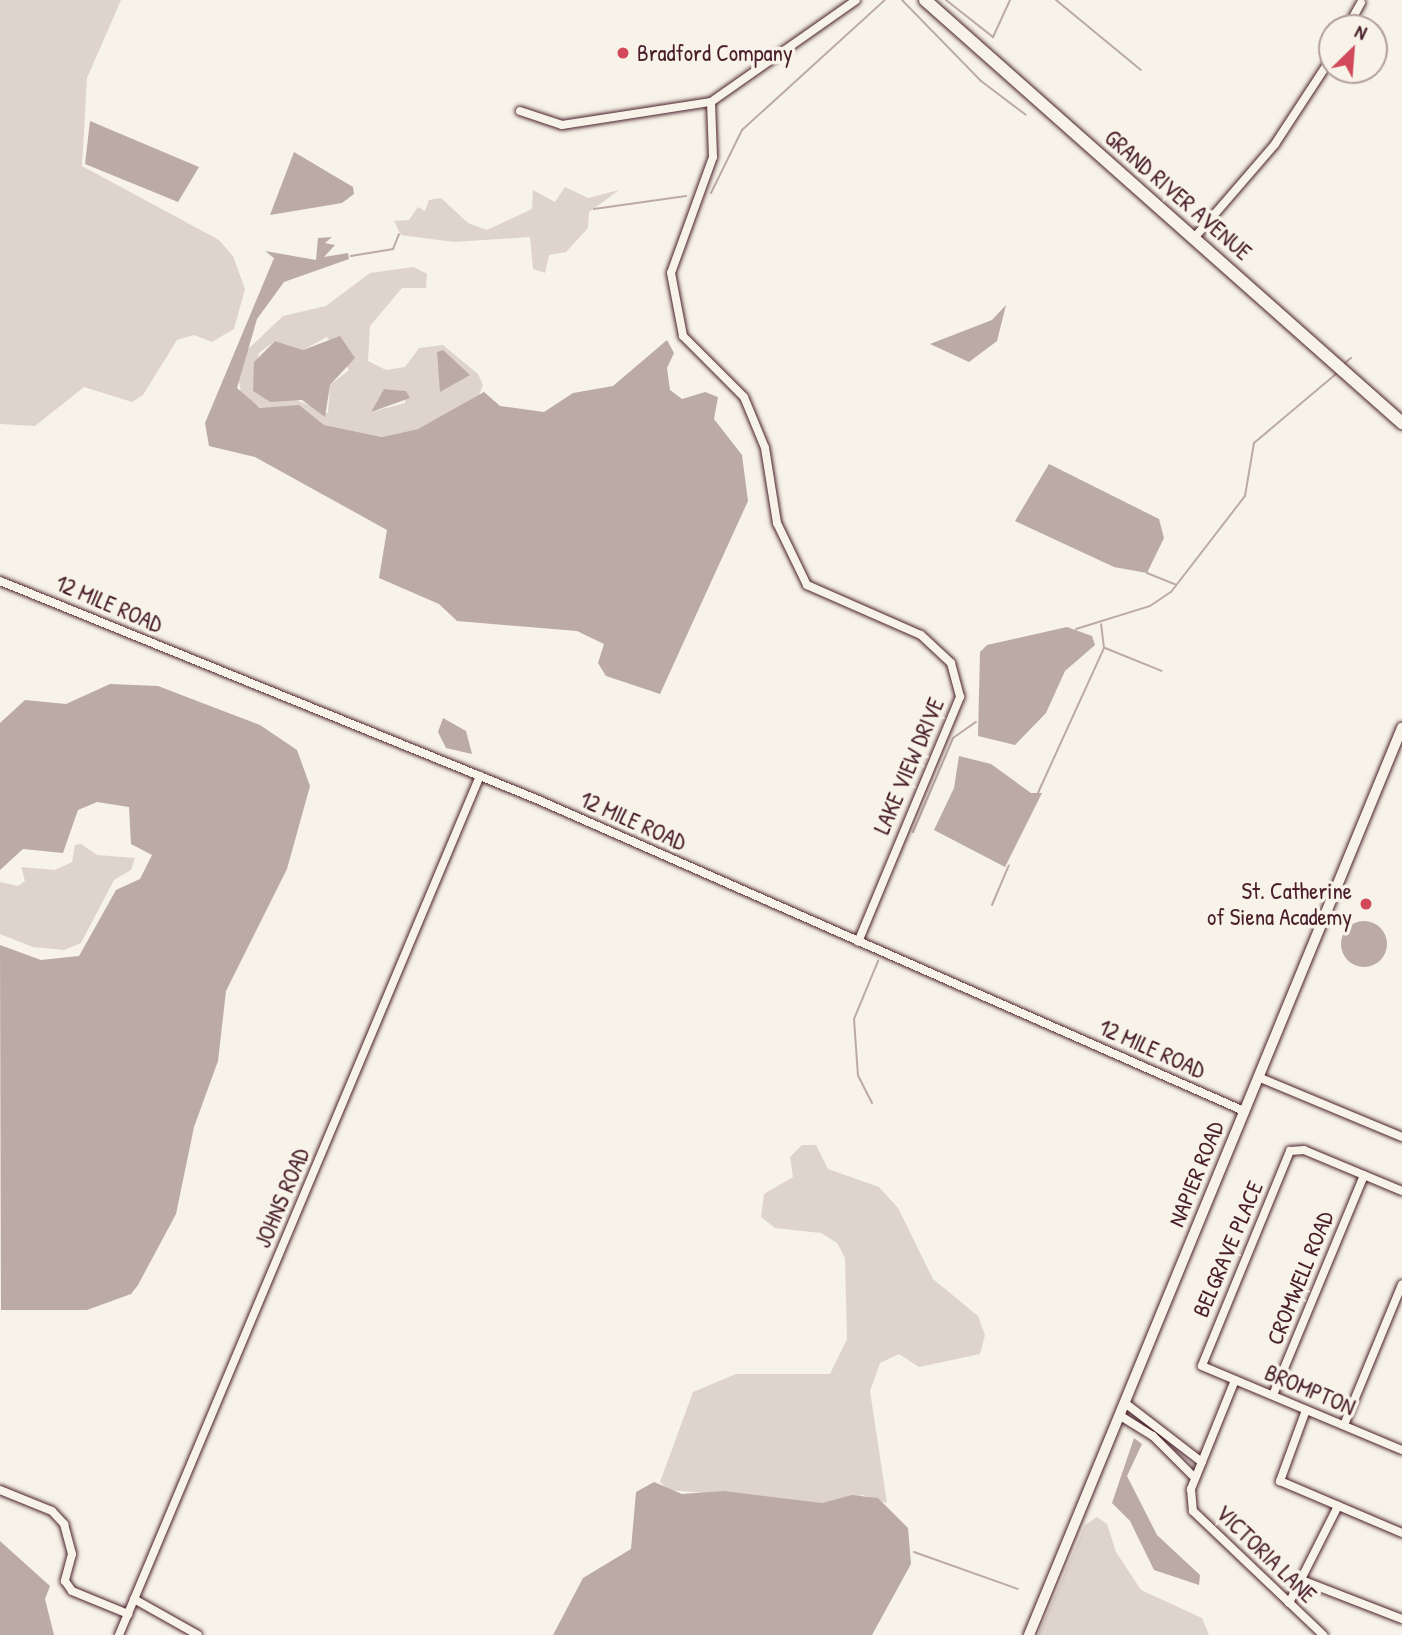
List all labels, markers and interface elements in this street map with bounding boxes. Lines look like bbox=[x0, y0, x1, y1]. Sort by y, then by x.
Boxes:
north arrow bbox=[1318, 14, 1388, 84]
text: N bbox=[1351, 18, 1371, 46]
place label: Bradford Company bbox=[637, 39, 793, 67]
marker: Bradford Company bbox=[615, 45, 631, 61]
street label: GRAND RIVER AVENUE bbox=[1099, 124, 1257, 266]
street label: 12 MILE ROAD bbox=[52, 569, 166, 639]
street label: LAKE VIEW DRIVE bbox=[868, 694, 950, 838]
street label: 12 MILE ROAD bbox=[576, 785, 690, 857]
place label: St. Catherine of Siena Academy bbox=[1207, 877, 1352, 931]
marker: St. Catherine of Siena Academy bbox=[1358, 896, 1374, 912]
street label: 12 MILE ROAD bbox=[1095, 1013, 1209, 1085]
street label: NAPIER ROAD bbox=[1162, 1117, 1230, 1231]
street label: JOHNS ROAD bbox=[249, 1144, 315, 1252]
street label: BELGRAVE PLACE bbox=[1187, 1177, 1269, 1321]
street label: CROMWELL ROAD bbox=[1261, 1207, 1339, 1349]
street label: BROMPTON bbox=[1261, 1359, 1359, 1421]
street label: VICTORIA LANE bbox=[1210, 1499, 1322, 1609]

